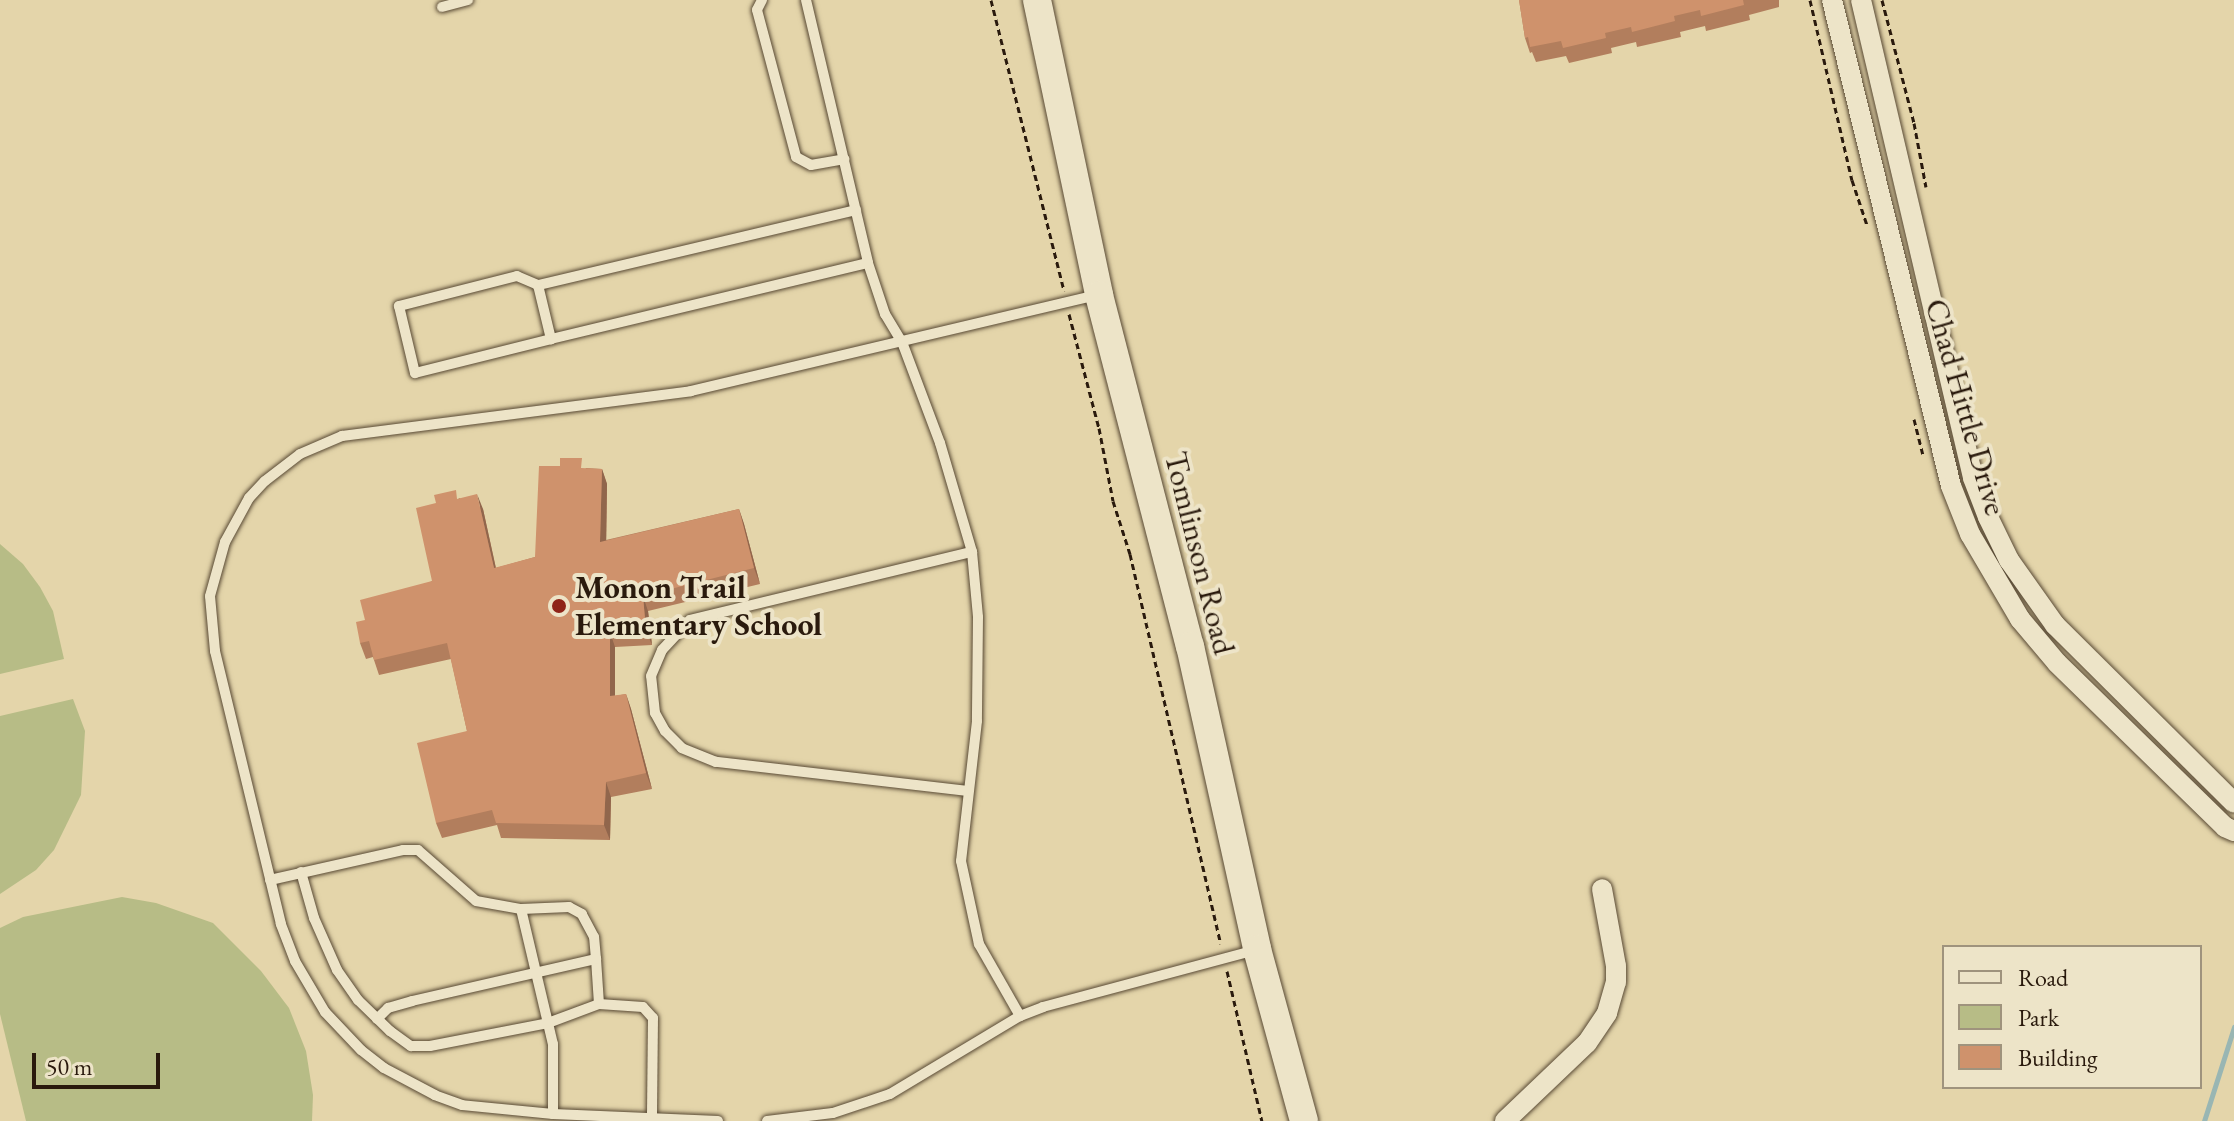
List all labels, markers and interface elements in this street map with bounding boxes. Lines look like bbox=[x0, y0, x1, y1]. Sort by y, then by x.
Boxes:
street label: Chad Hittle Drive bbox=[1917, 294, 2015, 520]
street label: Tomlinson Road bbox=[1156, 448, 1244, 658]
place label: Monon Trail Elementary School bbox=[575, 569, 822, 644]
marker: Monon Trail Elementary School bbox=[550, 597, 568, 615]
legend bbox=[1942, 945, 2202, 1089]
text: Road bbox=[2018, 962, 2068, 993]
text: Park bbox=[2018, 1002, 2059, 1033]
scale bar bbox=[36, 1037, 164, 1087]
text: Building bbox=[2018, 1042, 2098, 1073]
text: 50 m bbox=[46, 1051, 93, 1082]

